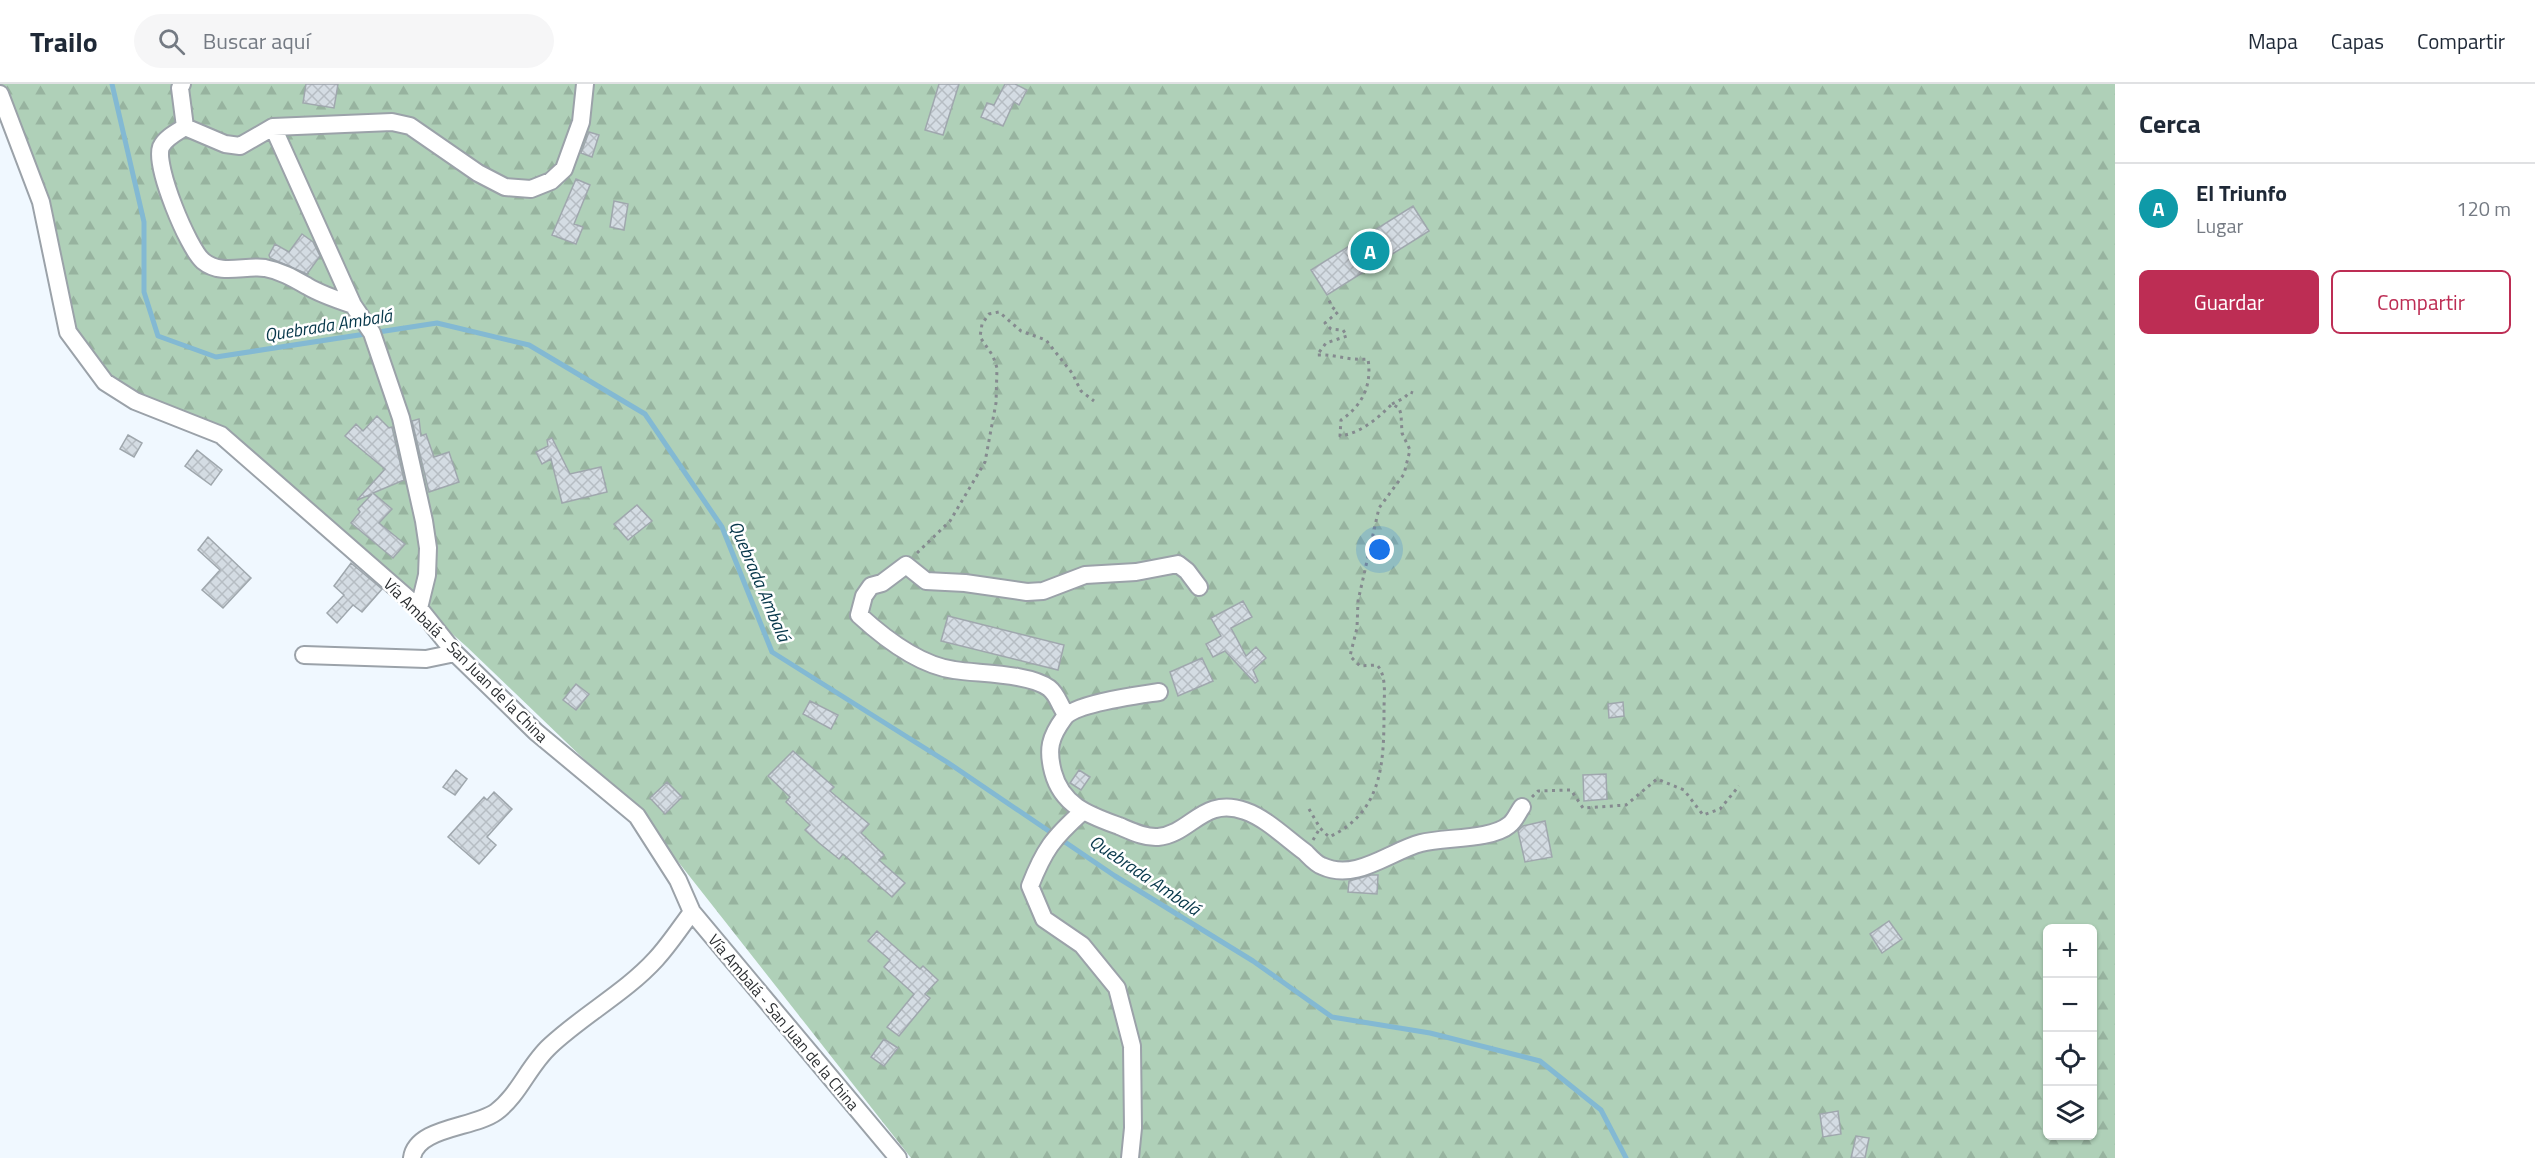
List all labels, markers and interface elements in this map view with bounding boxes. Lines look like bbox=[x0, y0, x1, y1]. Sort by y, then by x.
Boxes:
search box bbox=[134, 14, 554, 68]
text: Trailo bbox=[30, 20, 98, 63]
text: Buscar aquí bbox=[203, 24, 310, 58]
icon: search bbox=[155, 25, 188, 58]
text: Mapa bbox=[2248, 25, 2298, 57]
text: Capas bbox=[2331, 25, 2384, 57]
text: Compartir bbox=[2417, 25, 2505, 57]
text: Cerca bbox=[2139, 104, 2201, 143]
text: El Triunfo bbox=[2196, 176, 2287, 210]
text: A bbox=[2152, 193, 2165, 224]
text: 120 m bbox=[2456, 193, 2511, 224]
text: Lugar bbox=[2196, 210, 2243, 241]
pin: A bbox=[1350, 228, 1390, 274]
button: Guardar bbox=[2139, 270, 2319, 334]
button: Compartir bbox=[2331, 270, 2511, 334]
water label: Quebrada Ambalá bbox=[262, 301, 396, 348]
water label: Quebrada Ambalá bbox=[722, 516, 798, 647]
your location bbox=[1365, 535, 1394, 564]
street label: Vía Ambalá - San Juan de la China bbox=[378, 572, 554, 748]
water label: Quebrada Ambalá bbox=[1084, 828, 1208, 923]
map controls bbox=[2043, 924, 2097, 1140]
button: + bbox=[2043, 924, 2097, 978]
street label: Vía Ambalá - San Juan de la China bbox=[703, 928, 865, 1116]
button: − bbox=[2043, 978, 2097, 1032]
button: locate bbox=[2043, 1032, 2097, 1086]
button: layers bbox=[2043, 1086, 2097, 1140]

